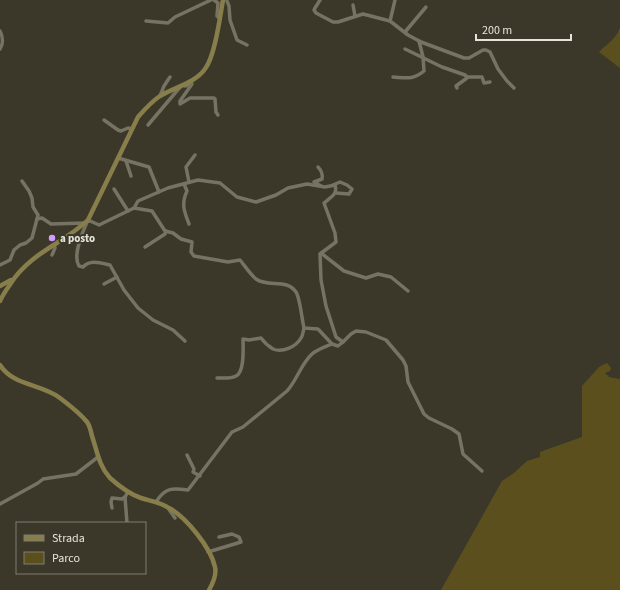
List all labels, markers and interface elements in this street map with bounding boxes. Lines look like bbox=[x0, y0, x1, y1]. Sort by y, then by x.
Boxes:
scale bar bbox=[476, 16, 571, 42]
text: 200 m bbox=[482, 22, 512, 39]
place label: a posto bbox=[60, 231, 95, 246]
marker: a posto bbox=[47, 233, 57, 243]
legend bbox=[16, 522, 146, 574]
text: Strada bbox=[52, 530, 85, 547]
text: Parco bbox=[52, 550, 80, 567]

